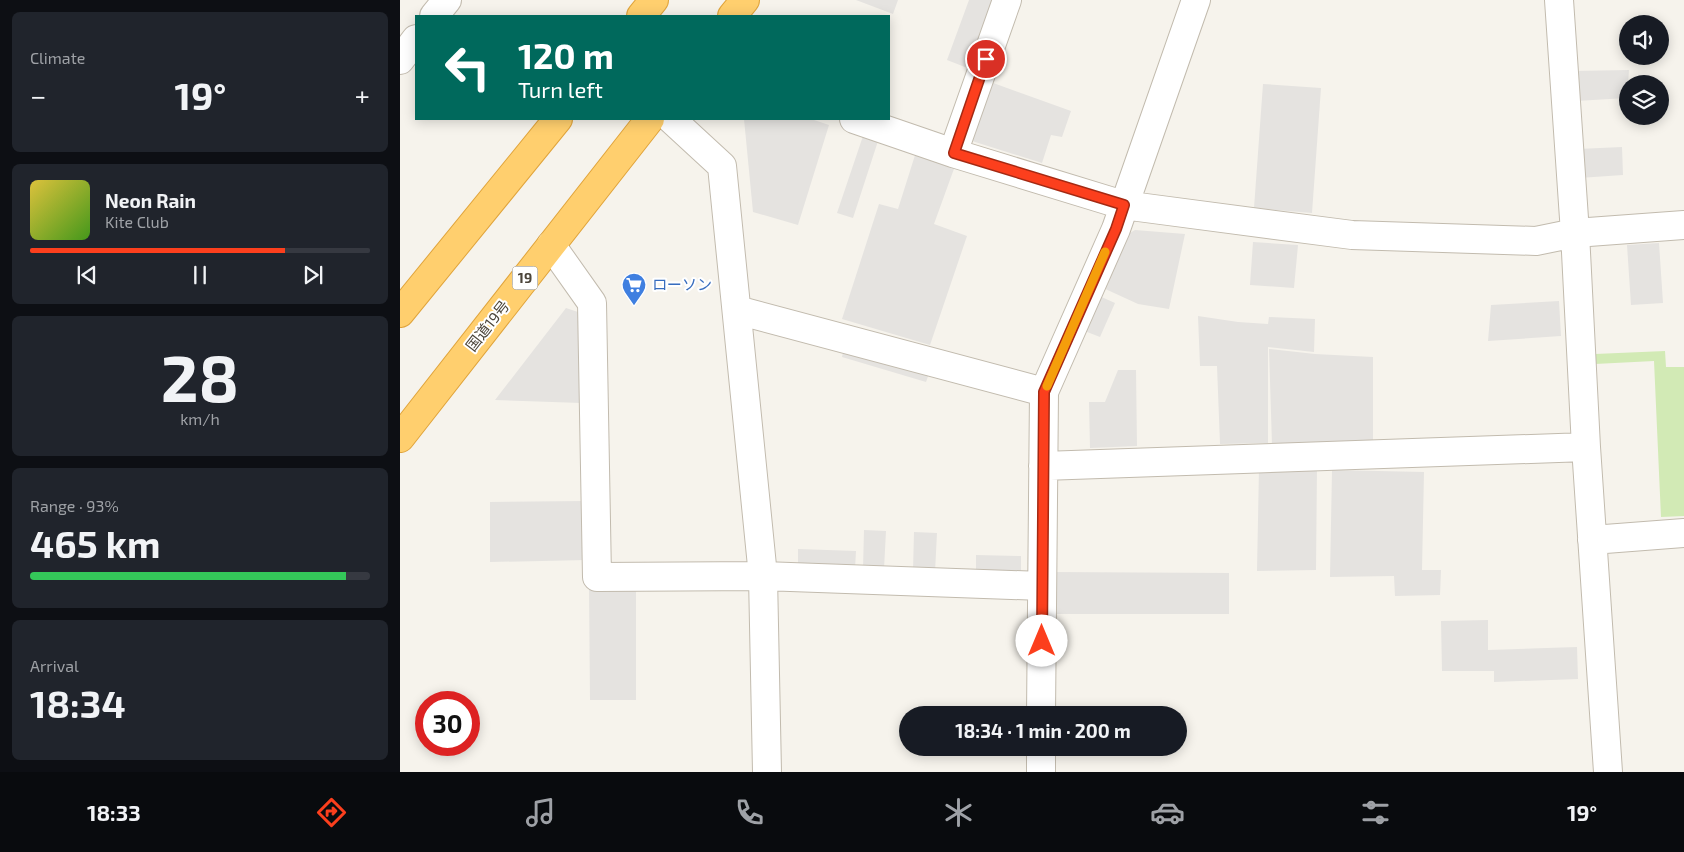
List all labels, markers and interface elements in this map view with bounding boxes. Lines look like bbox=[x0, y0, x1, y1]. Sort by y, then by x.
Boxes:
map controls bbox=[1619, 15, 1669, 125]
button: sound bbox=[1619, 15, 1669, 65]
text: 120 m bbox=[518, 34, 614, 76]
icon: left bbox=[435, 35, 500, 100]
pin bbox=[965, 38, 1007, 80]
icon: arrive bbox=[972, 45, 1000, 73]
text: Climate bbox=[30, 48, 85, 67]
text: 19° bbox=[175, 72, 226, 118]
button: layers bbox=[1619, 75, 1669, 125]
text: Turn left bbox=[518, 76, 603, 102]
text: − bbox=[30, 78, 46, 112]
text: + bbox=[355, 78, 370, 112]
text: Neon Rain bbox=[105, 189, 196, 212]
text: Kite Club bbox=[105, 212, 169, 231]
icon: previous bbox=[73, 261, 101, 289]
icon: pause bbox=[186, 261, 214, 289]
icon: next bbox=[299, 261, 327, 289]
road number: 19 bbox=[512, 266, 538, 290]
supermarket icon: ローソン bbox=[621, 272, 647, 306]
place label: ローソン bbox=[652, 275, 712, 293]
street label: 国道19号 bbox=[462, 296, 513, 354]
text: 28 bbox=[161, 337, 239, 415]
text: km/h bbox=[180, 409, 220, 428]
text: Range · 93% bbox=[30, 496, 119, 515]
text: 465 km bbox=[30, 520, 161, 566]
position arrow bbox=[1015, 614, 1067, 666]
text: Arrival bbox=[30, 656, 79, 675]
text: 18:34 bbox=[30, 680, 126, 726]
speed limit sign: 30 bbox=[415, 691, 480, 756]
text: 18:34 · 1 min · 200 m bbox=[955, 719, 1131, 742]
icon: directions bbox=[314, 795, 349, 830]
icon: music bbox=[523, 795, 558, 830]
icon: phone bbox=[732, 795, 767, 830]
icon: climate bbox=[941, 795, 976, 830]
icon: car bbox=[1150, 795, 1185, 830]
icon: filters bbox=[1358, 795, 1393, 830]
text: 18:33 bbox=[87, 799, 141, 825]
text: 19° bbox=[1567, 799, 1597, 825]

